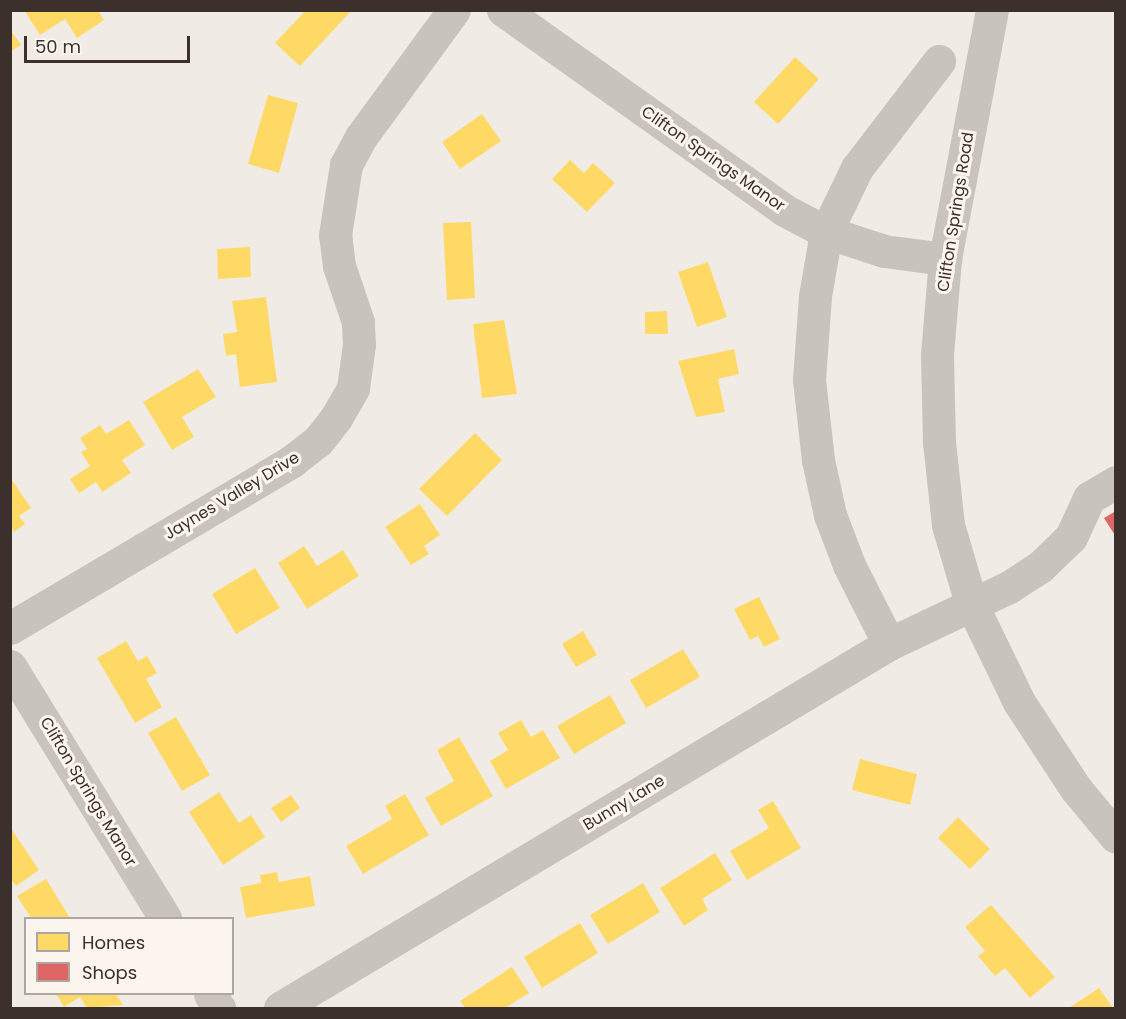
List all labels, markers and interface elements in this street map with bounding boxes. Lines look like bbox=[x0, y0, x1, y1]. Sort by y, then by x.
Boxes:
scale bar bbox=[27, 24, 194, 62]
text: 50 m bbox=[35, 34, 81, 59]
street label: Clifton Springs Manor bbox=[637, 102, 789, 216]
street label: Clifton Springs Road bbox=[934, 131, 978, 293]
street label: Jaynes Valley Drive bbox=[161, 448, 303, 544]
street label: Clifton Springs Manor bbox=[36, 714, 140, 870]
street label: Bunny Lane bbox=[580, 771, 668, 835]
legend bbox=[24, 917, 234, 995]
text: Homes bbox=[82, 930, 145, 955]
text: Shops bbox=[82, 960, 137, 985]

